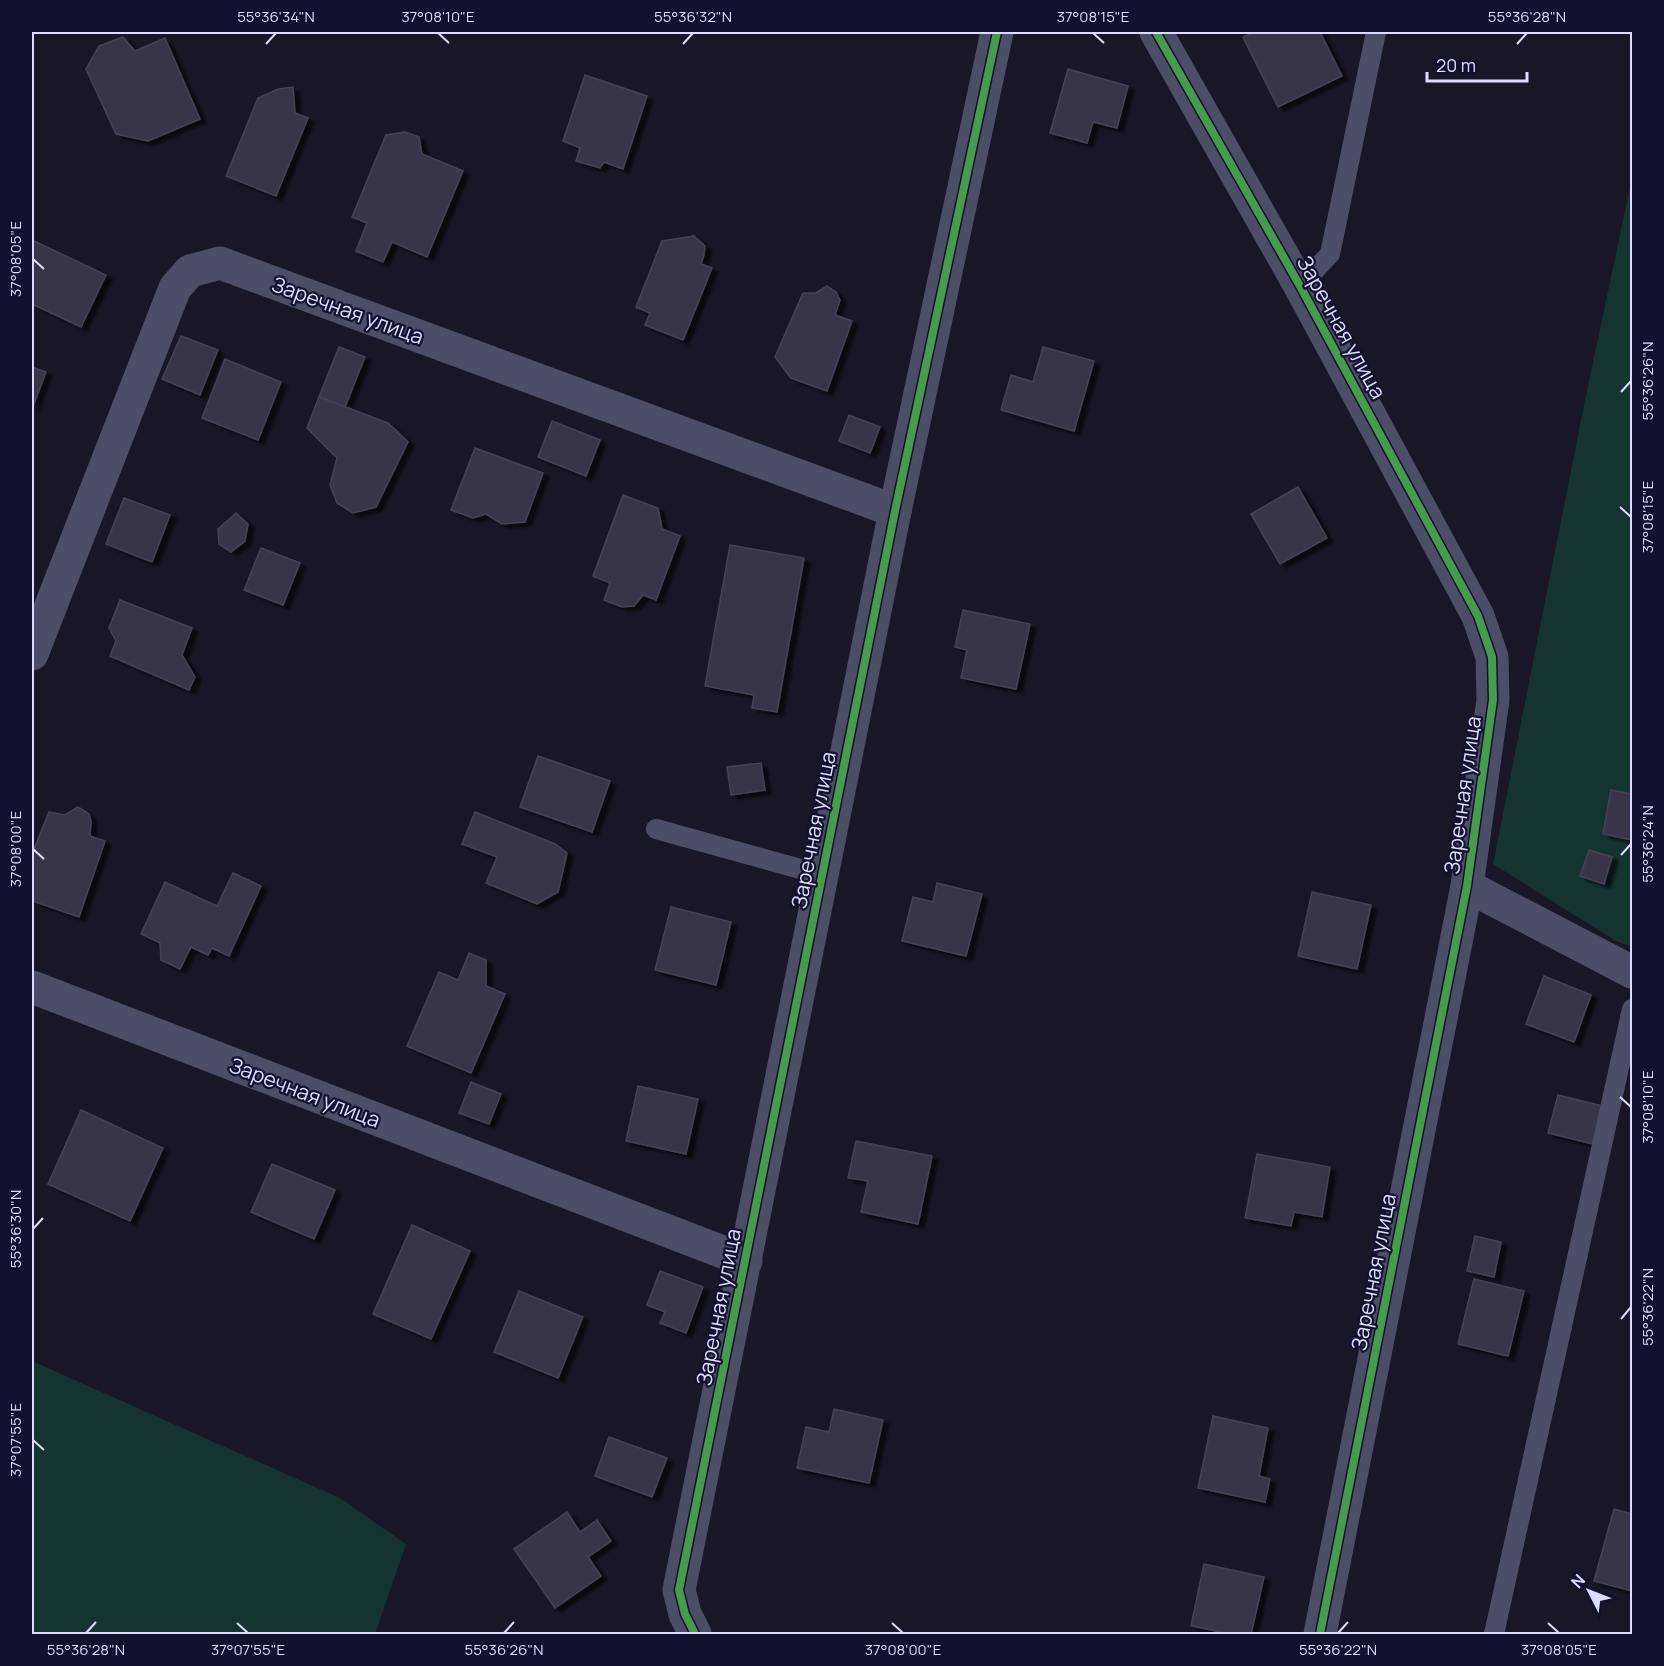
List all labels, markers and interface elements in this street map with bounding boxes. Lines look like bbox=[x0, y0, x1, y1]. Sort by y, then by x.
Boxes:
text: 55°36'34"N bbox=[237, 6, 315, 27]
text: 37°08'10"E bbox=[401, 6, 475, 27]
text: 55°36'32"N bbox=[654, 6, 732, 27]
text: 37°08'15"E bbox=[1057, 6, 1129, 27]
text: 55°36'28"N bbox=[1488, 6, 1566, 27]
scale bar bbox=[1427, 45, 1528, 83]
text: 20 m bbox=[1436, 53, 1476, 77]
text: 37°08'05"E bbox=[5, 221, 26, 297]
street label: Заречная улица bbox=[1291, 250, 1393, 404]
street label: Заречная улица bbox=[268, 270, 428, 350]
text: 55°36'26"N bbox=[1637, 342, 1658, 420]
text: 37°08'15"E bbox=[1637, 481, 1658, 553]
street label: Заречная улица bbox=[1437, 714, 1487, 876]
street label: Заречная улица bbox=[784, 749, 842, 911]
text: 55°36'24"N bbox=[1637, 805, 1658, 883]
text: 37°08'00"E bbox=[5, 811, 26, 887]
street label: Заречная улица bbox=[226, 1050, 384, 1134]
text: 37°08'10"E bbox=[1637, 1070, 1658, 1144]
text: 55°36'30"N bbox=[5, 1190, 26, 1268]
street label: Заречная улица bbox=[1344, 1191, 1402, 1353]
street label: Заречная улица bbox=[689, 1226, 747, 1388]
text: 55°36'22"N bbox=[1637, 1268, 1658, 1346]
text: 37°07'55"E bbox=[5, 1403, 26, 1477]
north arrow bbox=[1559, 1561, 1619, 1621]
text: N bbox=[1566, 1569, 1590, 1593]
text: 55°36'28"N bbox=[47, 1639, 125, 1660]
text: 37°07'55"E bbox=[211, 1639, 285, 1660]
text: 55°36'26"N bbox=[465, 1639, 543, 1660]
text: 37°08'00"E bbox=[865, 1639, 941, 1660]
text: 55°36'22"N bbox=[1299, 1639, 1377, 1660]
text: 37°08'05"E bbox=[1521, 1639, 1597, 1660]

